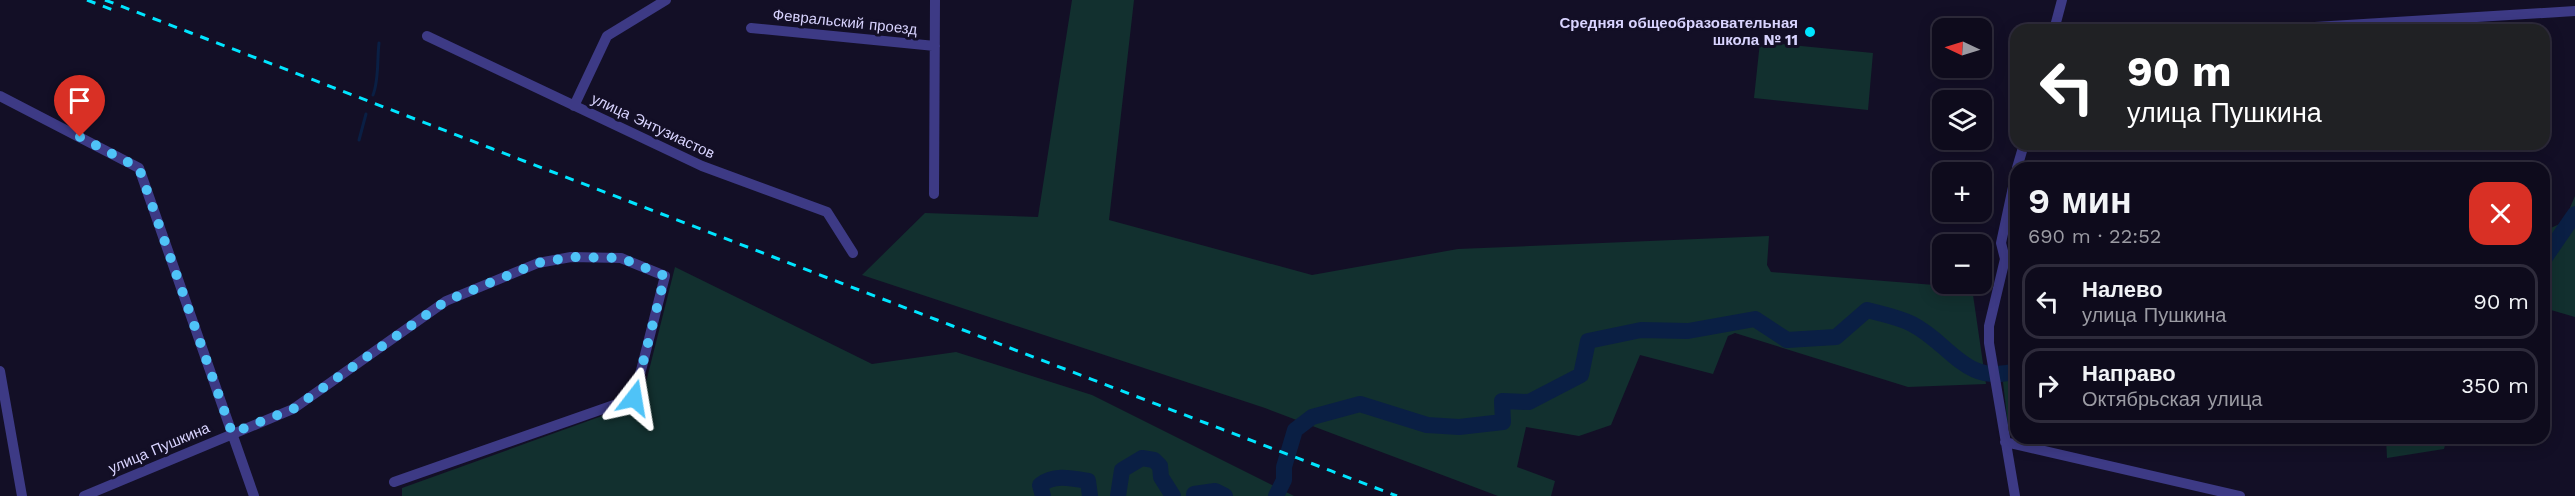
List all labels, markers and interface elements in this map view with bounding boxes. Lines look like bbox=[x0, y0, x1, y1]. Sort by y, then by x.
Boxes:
street label: Февральский проезд bbox=[772, 5, 918, 39]
place label: Средняя общеобразовательная школа № 11 bbox=[1560, 14, 1798, 49]
north arrow bbox=[1932, 18, 1992, 78]
map controls bbox=[1932, 18, 1992, 294]
marker: Средняя общеобразовательная школа № 11 bbox=[1803, 25, 1817, 39]
text: 90 m bbox=[2127, 47, 2231, 96]
icon: left bbox=[2028, 48, 2106, 126]
pin bbox=[54, 75, 105, 137]
icon: arrive bbox=[63, 84, 96, 117]
street label: улица Энтузиастов bbox=[588, 90, 718, 162]
button: layers bbox=[1932, 90, 1992, 150]
text: улица Пушкина bbox=[2127, 97, 2322, 129]
button: + bbox=[1932, 162, 1992, 222]
text: 9 мин bbox=[2028, 180, 2132, 222]
button: close bbox=[2469, 182, 2532, 245]
text: 690 m · 22:52 bbox=[2028, 224, 2162, 248]
button: − bbox=[1932, 234, 1992, 294]
text: Налево bbox=[2082, 277, 2163, 302]
icon: left bbox=[2031, 285, 2064, 318]
text: 90 m bbox=[2473, 289, 2529, 314]
text: улица Пушкина bbox=[2082, 303, 2226, 327]
text: Направо bbox=[2082, 361, 2176, 386]
position arrow bbox=[602, 366, 666, 430]
icon: right bbox=[2031, 369, 2064, 402]
text: 350 m bbox=[2461, 373, 2529, 398]
text: Октябрьская улица bbox=[2082, 387, 2262, 411]
street label: улица Пушкина bbox=[106, 418, 213, 477]

